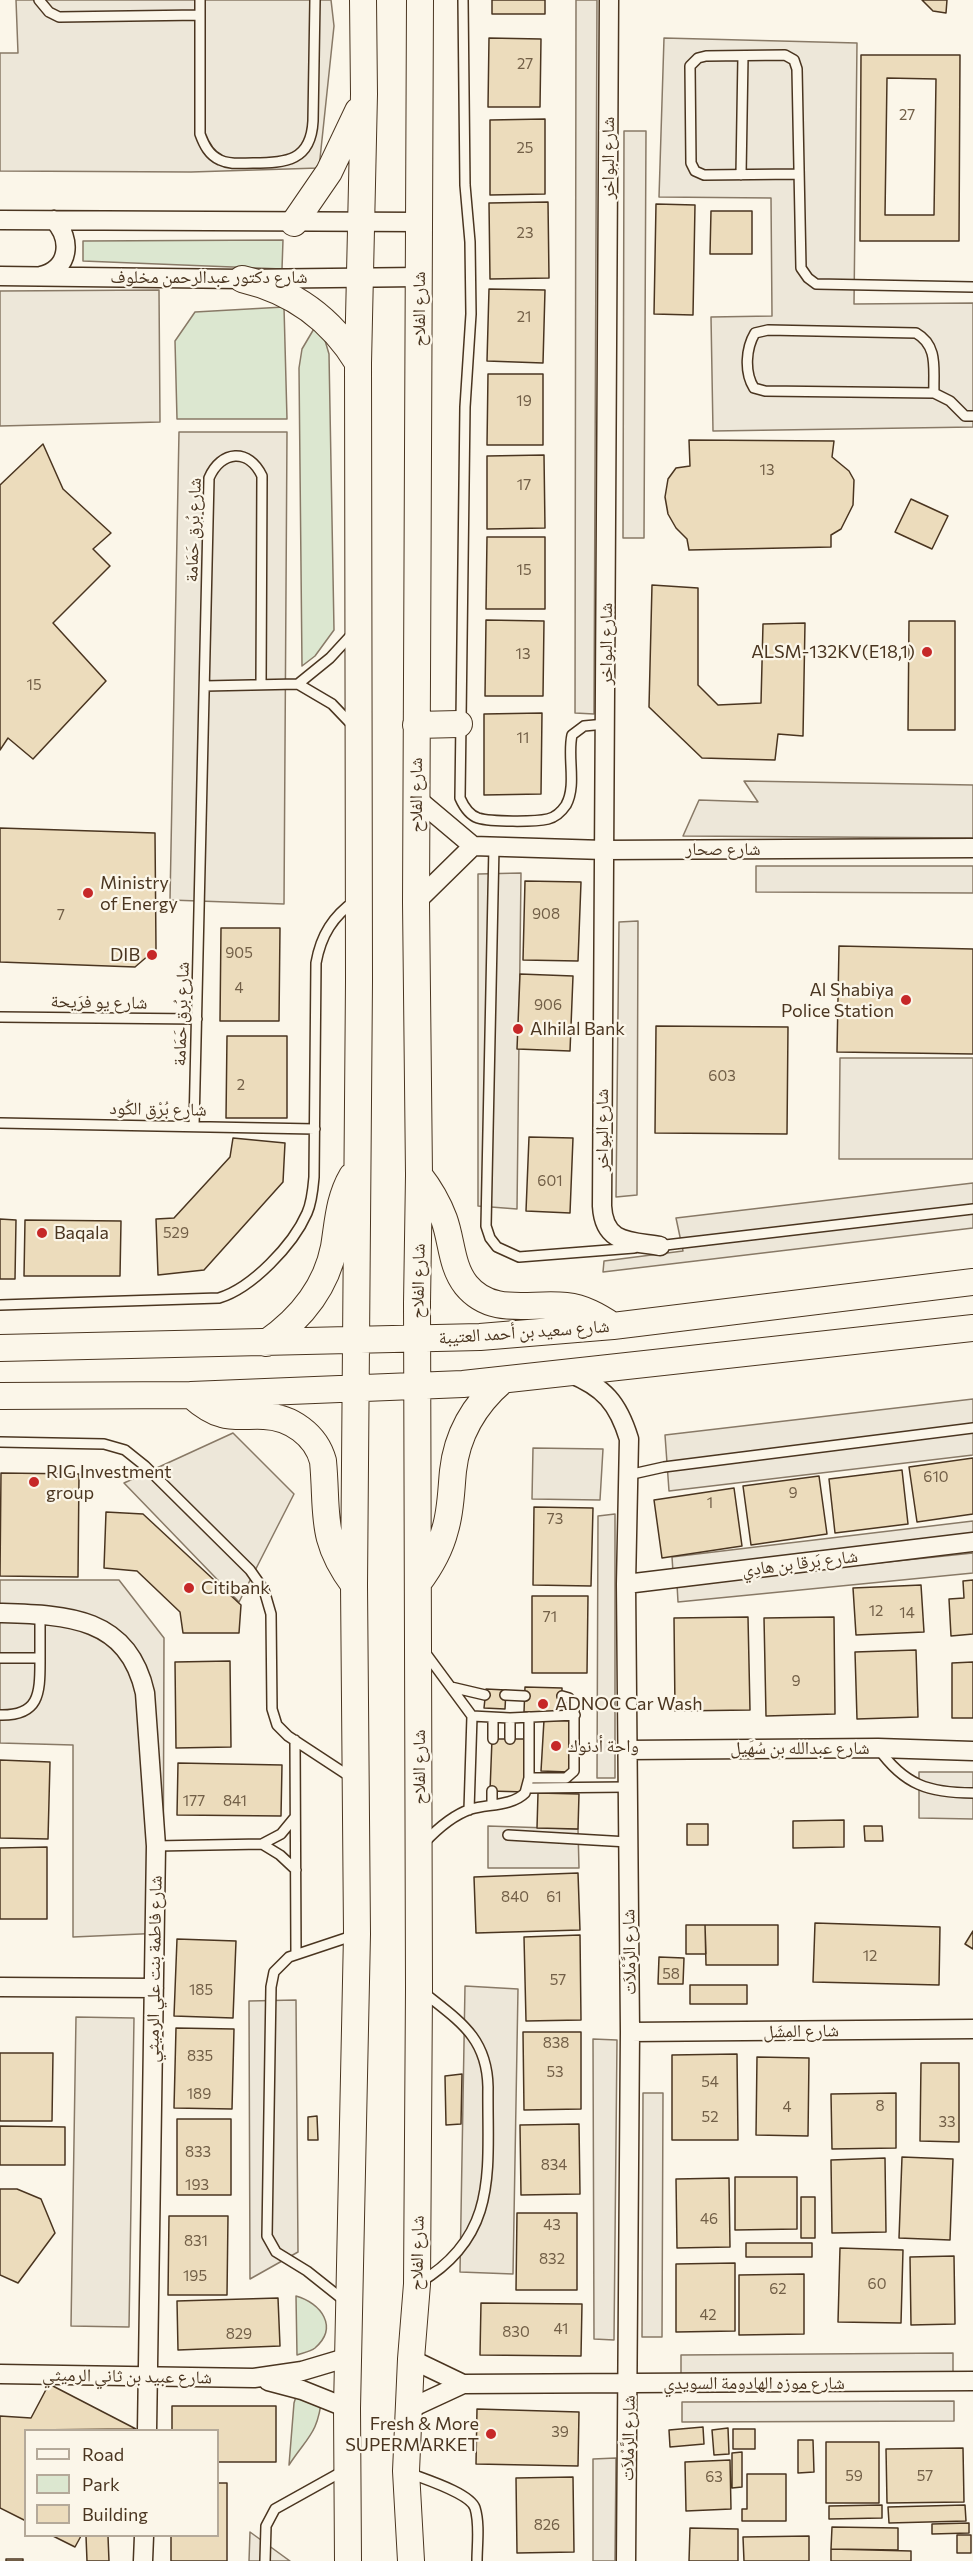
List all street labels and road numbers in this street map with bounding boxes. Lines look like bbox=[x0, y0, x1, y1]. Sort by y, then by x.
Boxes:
street label: شارع البواخر bbox=[597, 117, 619, 199]
street label: شارع دكتور عبدالرحمن مخلوف bbox=[110, 266, 308, 288]
street label: شارع الفلاح bbox=[408, 271, 430, 347]
street label: شارع بُرق حَمَامة bbox=[180, 477, 206, 583]
street label: شارع البواخر bbox=[595, 603, 617, 685]
street label: شارع الفلاح bbox=[405, 757, 427, 833]
street label: شارع صحار bbox=[685, 838, 761, 860]
street label: شارع بُرق حَمَامة bbox=[168, 961, 194, 1067]
street label: شارع يو فرَيحة bbox=[50, 990, 148, 1014]
street label: شارع البواخر bbox=[591, 1089, 613, 1171]
street label: شارع بُرْق الكُود bbox=[109, 1097, 207, 1121]
street label: شارع الفلاح bbox=[407, 1243, 429, 1319]
street label: شارع سعيد بن أحمد العتيبة bbox=[438, 1315, 610, 1349]
street label: شارع بَرقا بن هادِي bbox=[741, 1545, 859, 1581]
street label: شارع الفلاح bbox=[408, 1729, 430, 1805]
street label: شارع عبدالله بن سُهَيل bbox=[730, 1737, 870, 1759]
street label: شارع فاطمة بنت علي الرميثي bbox=[142, 1875, 166, 2063]
street label: شارع الرَّمْلاَت bbox=[617, 1909, 641, 1995]
street label: شارع المِشَل bbox=[763, 2020, 839, 2042]
street label: شارع الفلاح bbox=[406, 2215, 428, 2291]
street label: شارع عبيد بن ثاني الرميثي bbox=[42, 2364, 212, 2388]
street label: شارع موزه الهادومة السويدي bbox=[663, 2372, 845, 2394]
street label: شارع الرَّمْلاَت bbox=[616, 2395, 640, 2481]

